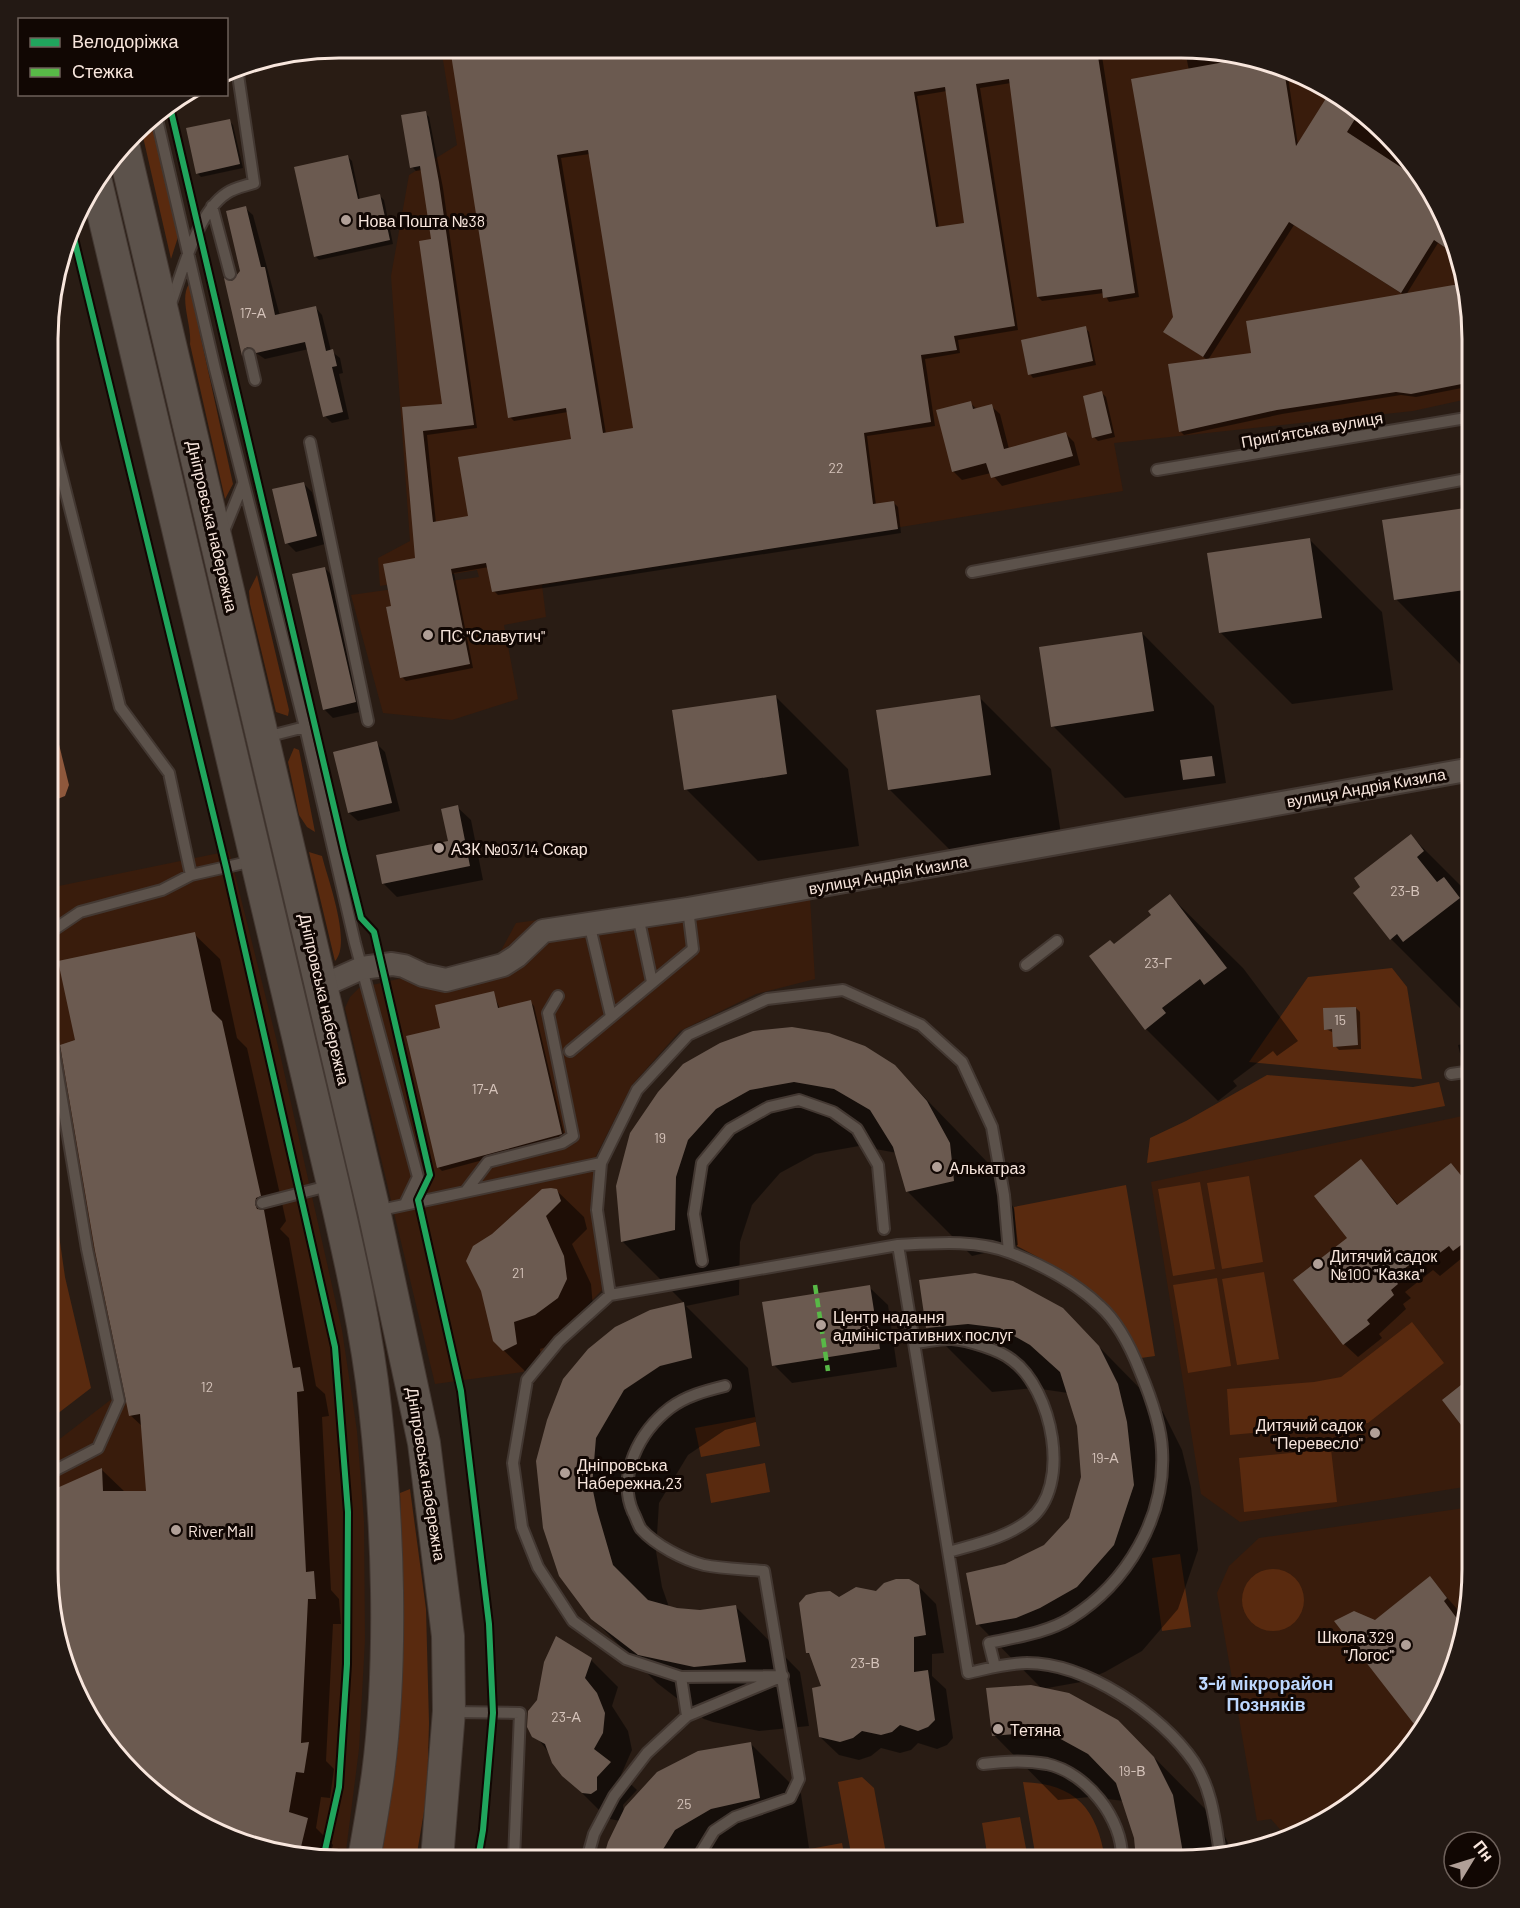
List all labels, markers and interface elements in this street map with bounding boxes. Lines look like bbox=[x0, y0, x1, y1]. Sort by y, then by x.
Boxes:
legend bbox=[18, 18, 228, 96]
text: Велодоріжка bbox=[72, 30, 180, 52]
text: Стежка bbox=[72, 60, 134, 82]
place label: Нова Пошта №38 bbox=[358, 211, 485, 230]
marker: Нова Пошта №38 bbox=[339, 213, 353, 227]
house number: 17-А bbox=[240, 304, 267, 321]
street label: Припʼятська вулиця bbox=[1240, 407, 1384, 451]
street label: Дніпровська набережна bbox=[184, 438, 242, 614]
house number: 22 bbox=[828, 459, 844, 476]
place label: ПС "Славутич" bbox=[440, 626, 545, 645]
marker: ПС "Славутич" bbox=[421, 628, 435, 642]
street label: вулиця Андрія Кизила bbox=[1285, 764, 1447, 810]
place label: АЗК №03/14 Сокар bbox=[451, 839, 588, 858]
marker: АЗК №03/14 Сокар bbox=[432, 841, 446, 855]
street label: вулиця Андрія Кизила bbox=[807, 851, 969, 897]
house number: 23-В bbox=[1390, 882, 1420, 899]
street label: Дніпровська набережна bbox=[296, 911, 354, 1087]
house number: 23-Г bbox=[1144, 954, 1172, 971]
house number: 15 bbox=[1334, 1011, 1346, 1028]
house number: 17-А bbox=[472, 1080, 499, 1097]
house number: 19 bbox=[654, 1129, 666, 1146]
place label: Алькатраз bbox=[949, 1158, 1026, 1177]
marker: Алькатраз bbox=[930, 1160, 944, 1174]
place label: Дитячий садок №100 "Казка" bbox=[1330, 1246, 1438, 1283]
marker: Дитячий садок №100 "Казка" bbox=[1311, 1257, 1325, 1271]
house number: 21 bbox=[512, 1264, 524, 1281]
place label: Центр надання адміністративних послуг bbox=[833, 1307, 1014, 1344]
marker: Центр надання адміністративних послуг bbox=[814, 1318, 828, 1332]
house number: 12 bbox=[201, 1378, 213, 1395]
street label: Дніпровська набережна bbox=[404, 1386, 450, 1562]
place label: Дитячий садок "Перевесло" bbox=[1256, 1415, 1364, 1452]
marker: Дитячий садок "Перевесло" bbox=[1368, 1426, 1382, 1440]
house number: 19-А bbox=[1091, 1449, 1119, 1466]
place label: Дніпровська Набережна,23 bbox=[577, 1455, 682, 1492]
marker: Дніпровська Набережна,23 bbox=[558, 1466, 572, 1480]
place label: River Mall bbox=[188, 1521, 254, 1540]
marker: River Mall bbox=[169, 1523, 183, 1537]
place label: Школа 329 "Логос" bbox=[1317, 1627, 1394, 1664]
marker: Школа 329 "Логос" bbox=[1399, 1638, 1413, 1652]
house number: 23-В bbox=[850, 1654, 880, 1671]
district label: 3-й мікрорайон Позняків bbox=[1198, 1672, 1334, 1715]
house number: 23-А bbox=[551, 1708, 581, 1725]
place label: Тетяна bbox=[1010, 1720, 1061, 1739]
marker: Тетяна bbox=[991, 1722, 1005, 1736]
house number: 19-В bbox=[1118, 1762, 1146, 1779]
house number: 25 bbox=[677, 1795, 691, 1812]
north arrow bbox=[1442, 1830, 1502, 1890]
text: Пн bbox=[1470, 1836, 1498, 1865]

